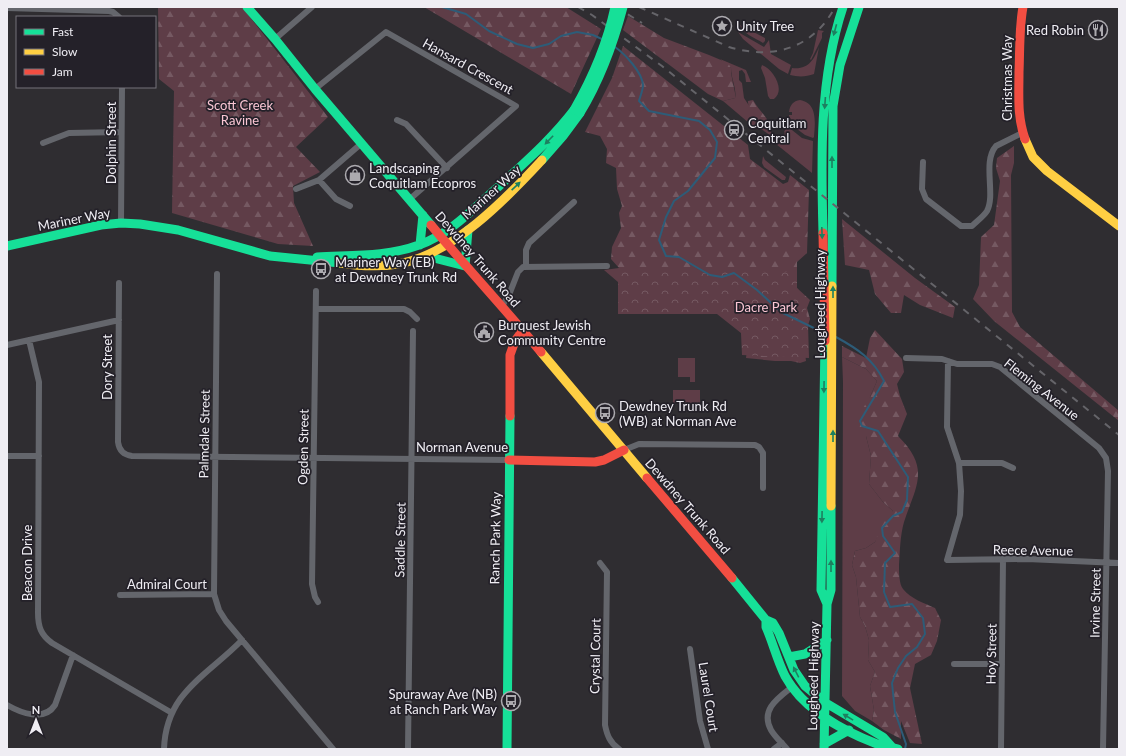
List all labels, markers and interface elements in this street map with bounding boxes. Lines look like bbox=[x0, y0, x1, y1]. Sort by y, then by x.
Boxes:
place icon: Unity Tree bbox=[711, 15, 733, 37]
legend bbox=[16, 16, 156, 88]
place label: Unity Tree bbox=[736, 18, 794, 34]
restaurant icon: Red Robin bbox=[1087, 19, 1109, 41]
place label: Red Robin bbox=[1026, 22, 1084, 38]
text: Fast bbox=[52, 24, 74, 39]
one-way arrow bbox=[832, 24, 838, 37]
street label: Hansard Crescent bbox=[420, 35, 516, 98]
street label: Christmas Way bbox=[999, 35, 1015, 121]
text: Slow bbox=[52, 44, 78, 59]
text: Jam bbox=[52, 64, 73, 79]
park label: Scott Creek Ravine bbox=[207, 97, 273, 128]
one-way arrow bbox=[821, 97, 828, 109]
street label: Dolphin Street bbox=[103, 101, 119, 184]
place label: Coquitlam Central bbox=[748, 115, 806, 146]
station icon: Coquitlam Central bbox=[723, 119, 745, 141]
one-way arrow bbox=[544, 135, 554, 145]
one-way arrow bbox=[829, 155, 835, 168]
place label: Landscaping Coquitlam Ecopros bbox=[369, 160, 477, 191]
street label: Mariner Way bbox=[458, 161, 524, 223]
shop icon: Landscaping Coquitlam Ecopros bbox=[344, 164, 366, 186]
one-way arrow bbox=[511, 182, 521, 191]
street label: Mariner Way bbox=[36, 204, 112, 234]
street label: Dewdney Trunk Road bbox=[432, 208, 524, 310]
one-way arrow bbox=[819, 227, 826, 239]
street label: Lougheed Highway bbox=[812, 249, 828, 359]
place label: Mariner Way (EB) at Dewdney Trunk Rd bbox=[335, 254, 457, 285]
bus stop icon: Mariner Way (EB) at Dewdney Trunk Rd bbox=[310, 258, 332, 280]
one-way arrow bbox=[830, 285, 836, 298]
park label: Dacre Park bbox=[735, 299, 798, 315]
place label: Burquest Jewish Community Centre bbox=[498, 317, 606, 348]
public building icon: Burquest Jewish Community Centre bbox=[473, 321, 495, 343]
street label: Dory Street bbox=[99, 334, 115, 400]
street label: Fleming Avenue bbox=[1001, 355, 1083, 423]
one-way arrow bbox=[821, 381, 827, 394]
street label: Palmdale Street bbox=[195, 389, 213, 479]
place label: Dewdney Trunk Rd (WB) at Norman Ave bbox=[619, 398, 736, 429]
bus stop icon: Dewdney Trunk Rd (WB) at Norman Ave bbox=[594, 402, 616, 424]
street label: Ogden Street bbox=[294, 409, 312, 485]
one-way arrow bbox=[829, 430, 836, 442]
street label: Norman Avenue bbox=[416, 439, 508, 455]
street label: Dewdney Trunk Road bbox=[642, 455, 734, 557]
street label: Ranch Park Way bbox=[486, 491, 504, 585]
street label: Saddle Street bbox=[391, 502, 409, 578]
one-way arrow bbox=[819, 511, 825, 524]
street label: Beacon Drive bbox=[19, 525, 35, 601]
street label: Reece Avenue bbox=[993, 541, 1073, 559]
one-way arrow bbox=[828, 560, 835, 572]
street label: Irvine Street bbox=[1086, 568, 1104, 638]
street label: Admiral Court bbox=[127, 576, 207, 592]
street label: Crystal Court bbox=[586, 618, 604, 694]
street label: Lougheed Highway bbox=[804, 621, 822, 731]
street label: Hoy Street bbox=[982, 623, 1000, 685]
street label: Laurel Court bbox=[696, 661, 722, 733]
one-way arrow bbox=[792, 666, 799, 677]
place label: Spuraway Ave (NB) at Ranch Park Way bbox=[389, 686, 497, 717]
bus stop icon: Spuraway Ave (NB) at Ranch Park Way bbox=[500, 690, 522, 712]
north arrow bbox=[16, 700, 56, 740]
text: N bbox=[32, 703, 40, 716]
one-way arrow bbox=[842, 713, 854, 720]

